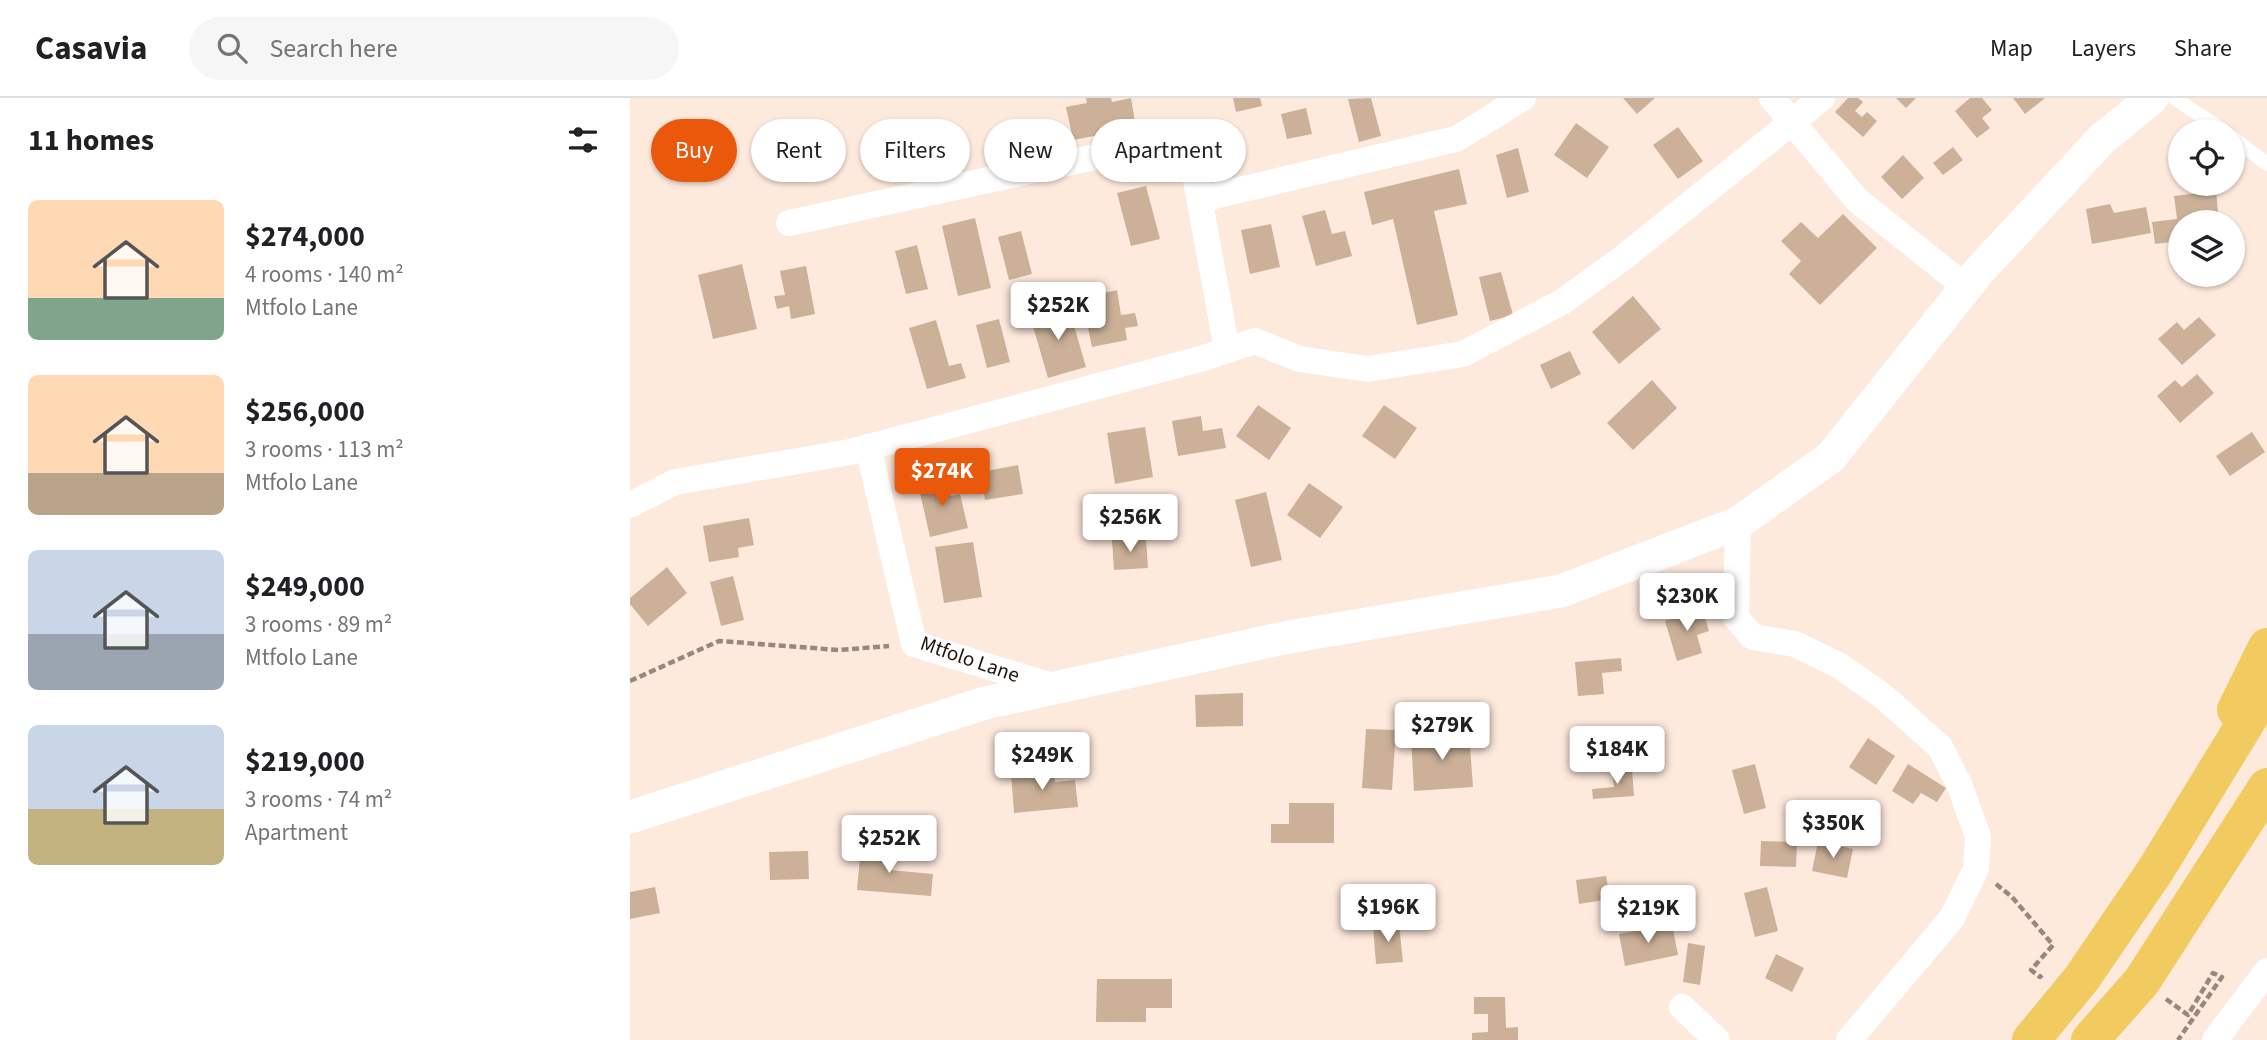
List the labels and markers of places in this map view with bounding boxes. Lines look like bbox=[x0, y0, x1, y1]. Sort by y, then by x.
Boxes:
pin: $252K bbox=[1009, 282, 1107, 342]
pin: $274K bbox=[893, 448, 991, 508]
pin: $256K bbox=[1081, 494, 1179, 554]
pin: $230K bbox=[1638, 574, 1736, 633]
pin: $279K bbox=[1393, 702, 1491, 762]
pin: $184K bbox=[1568, 726, 1666, 786]
pin: $249K bbox=[993, 732, 1091, 792]
pin: $350K bbox=[1784, 800, 1882, 860]
pin: $252K bbox=[840, 816, 938, 875]
pin: $196K bbox=[1339, 884, 1437, 944]
pin: $219K bbox=[1599, 886, 1697, 945]

